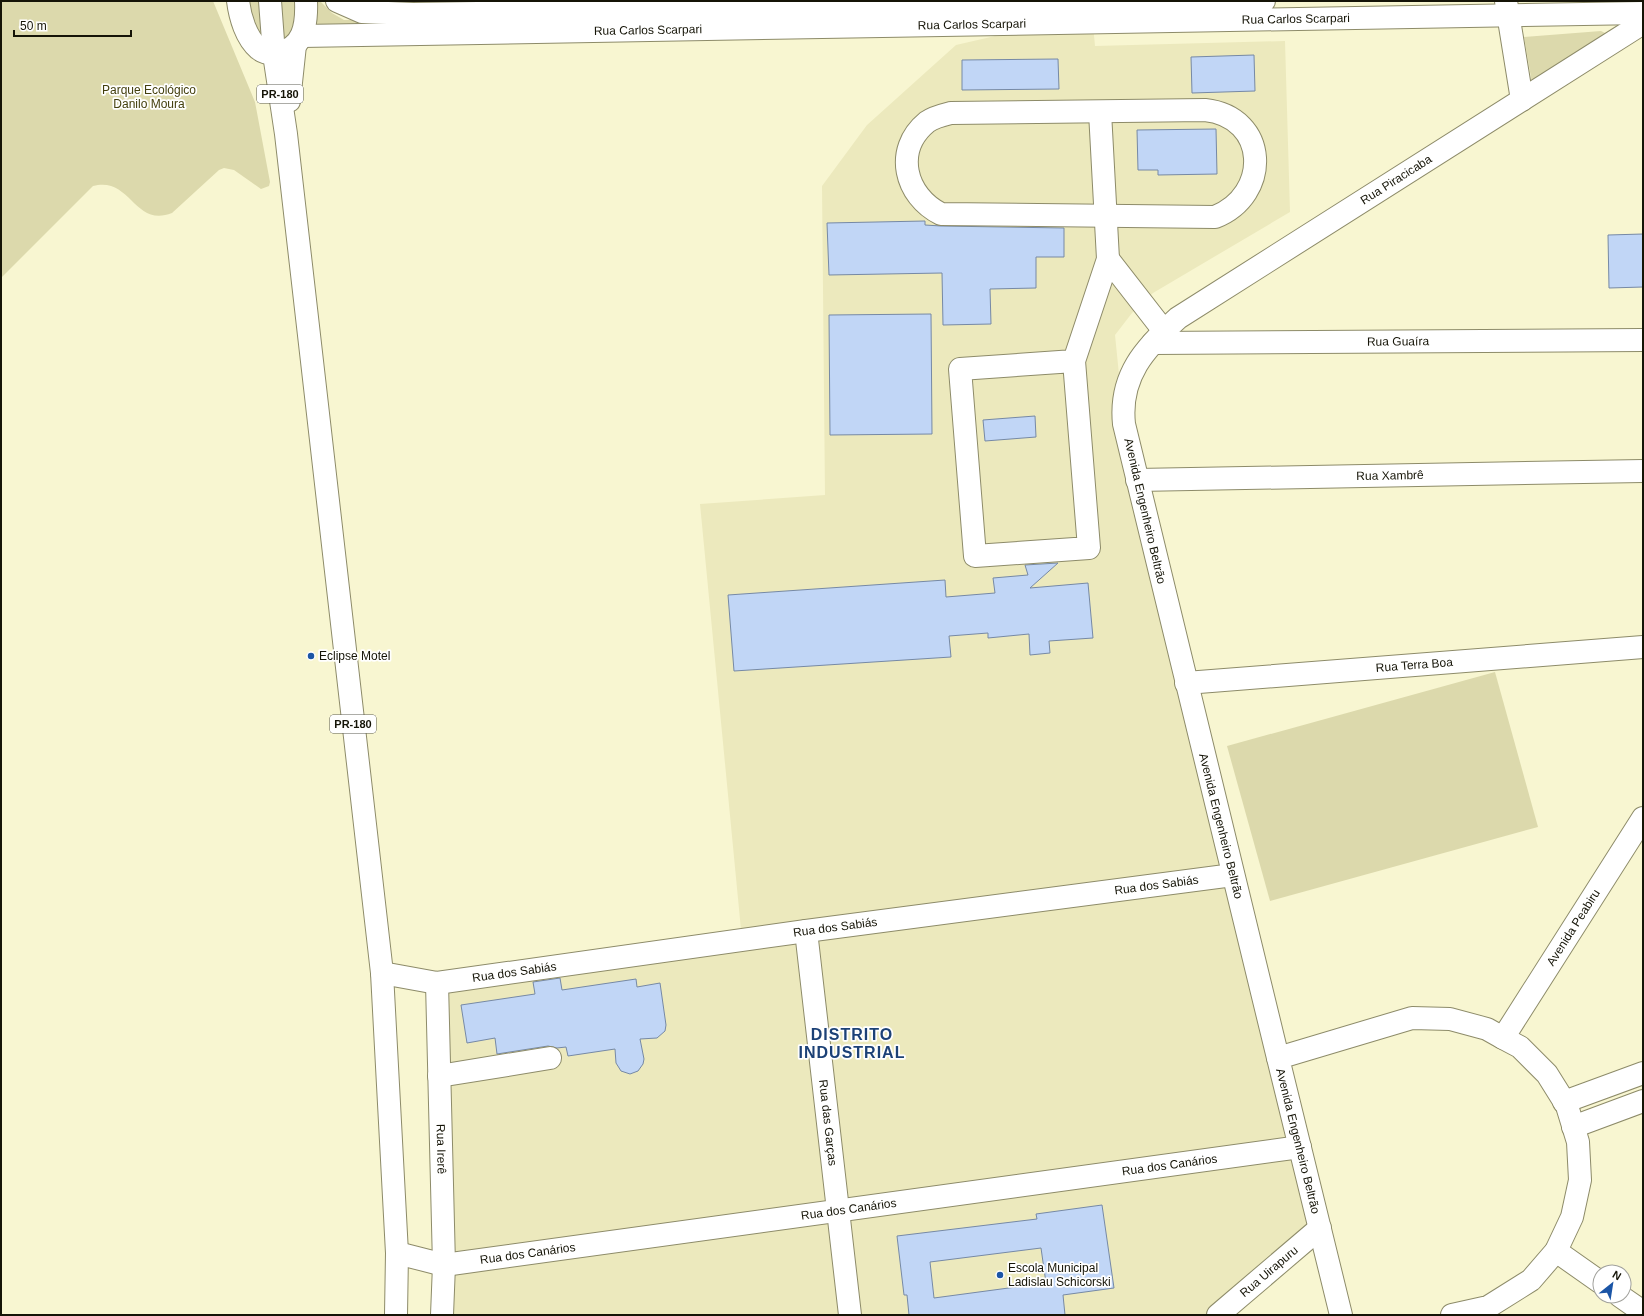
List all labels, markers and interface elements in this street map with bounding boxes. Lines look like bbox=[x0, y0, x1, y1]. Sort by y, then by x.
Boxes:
street label: Rua Carlos Scarpari bbox=[1242, 11, 1350, 27]
scale bar bbox=[14, 12, 131, 38]
street label: Rua Carlos Scarpari bbox=[918, 17, 1026, 32]
text: 50 m bbox=[20, 19, 47, 33]
street label: Rua Carlos Scarpari bbox=[594, 22, 702, 38]
park label: Parque Ecológico Danilo Moura bbox=[102, 83, 196, 111]
road number: PR-180 bbox=[257, 85, 303, 103]
street label: Rua Piracicaba bbox=[1358, 152, 1434, 207]
street label: Rua Guaíra bbox=[1367, 334, 1429, 349]
street label: Avenida Engenheiro Beltrão bbox=[1121, 437, 1169, 586]
street label: Rua Xambrê bbox=[1356, 468, 1424, 483]
place label: Eclipse Motel bbox=[319, 649, 390, 663]
marker: Eclipse Motel bbox=[306, 651, 316, 661]
street label: Rua Terra Boa bbox=[1375, 655, 1454, 675]
road number: PR-180 bbox=[330, 715, 376, 733]
street label: Avenida Engenheiro Beltrão bbox=[1196, 752, 1246, 900]
street label: Rua dos Sabiás bbox=[1113, 873, 1199, 897]
street label: Avenida Peabiru bbox=[1544, 887, 1603, 968]
street label: Rua dos Sabiás bbox=[792, 915, 878, 940]
street label: Rua dos Sabiás bbox=[471, 959, 557, 985]
district label: DISTRITO INDUSTRIAL bbox=[799, 1026, 905, 1061]
street label: Avenida Engenheiro Beltrão bbox=[1273, 1067, 1323, 1215]
street label: Rua das Garças bbox=[816, 1079, 840, 1167]
street label: Rua Irerê bbox=[433, 1124, 449, 1174]
street label: Rua dos Canários bbox=[1121, 1151, 1218, 1178]
street label: Rua dos Canários bbox=[800, 1196, 897, 1223]
street label: Rua dos Canários bbox=[479, 1240, 576, 1267]
street label: Rua Uirapuru bbox=[1237, 1243, 1301, 1300]
place label: Escola Municipal Ladislau Schicorski bbox=[1008, 1261, 1111, 1289]
north arrow bbox=[1592, 1264, 1632, 1304]
text: N bbox=[1611, 1268, 1623, 1283]
marker: Escola Municipal Ladislau Schicorski bbox=[995, 1270, 1005, 1280]

